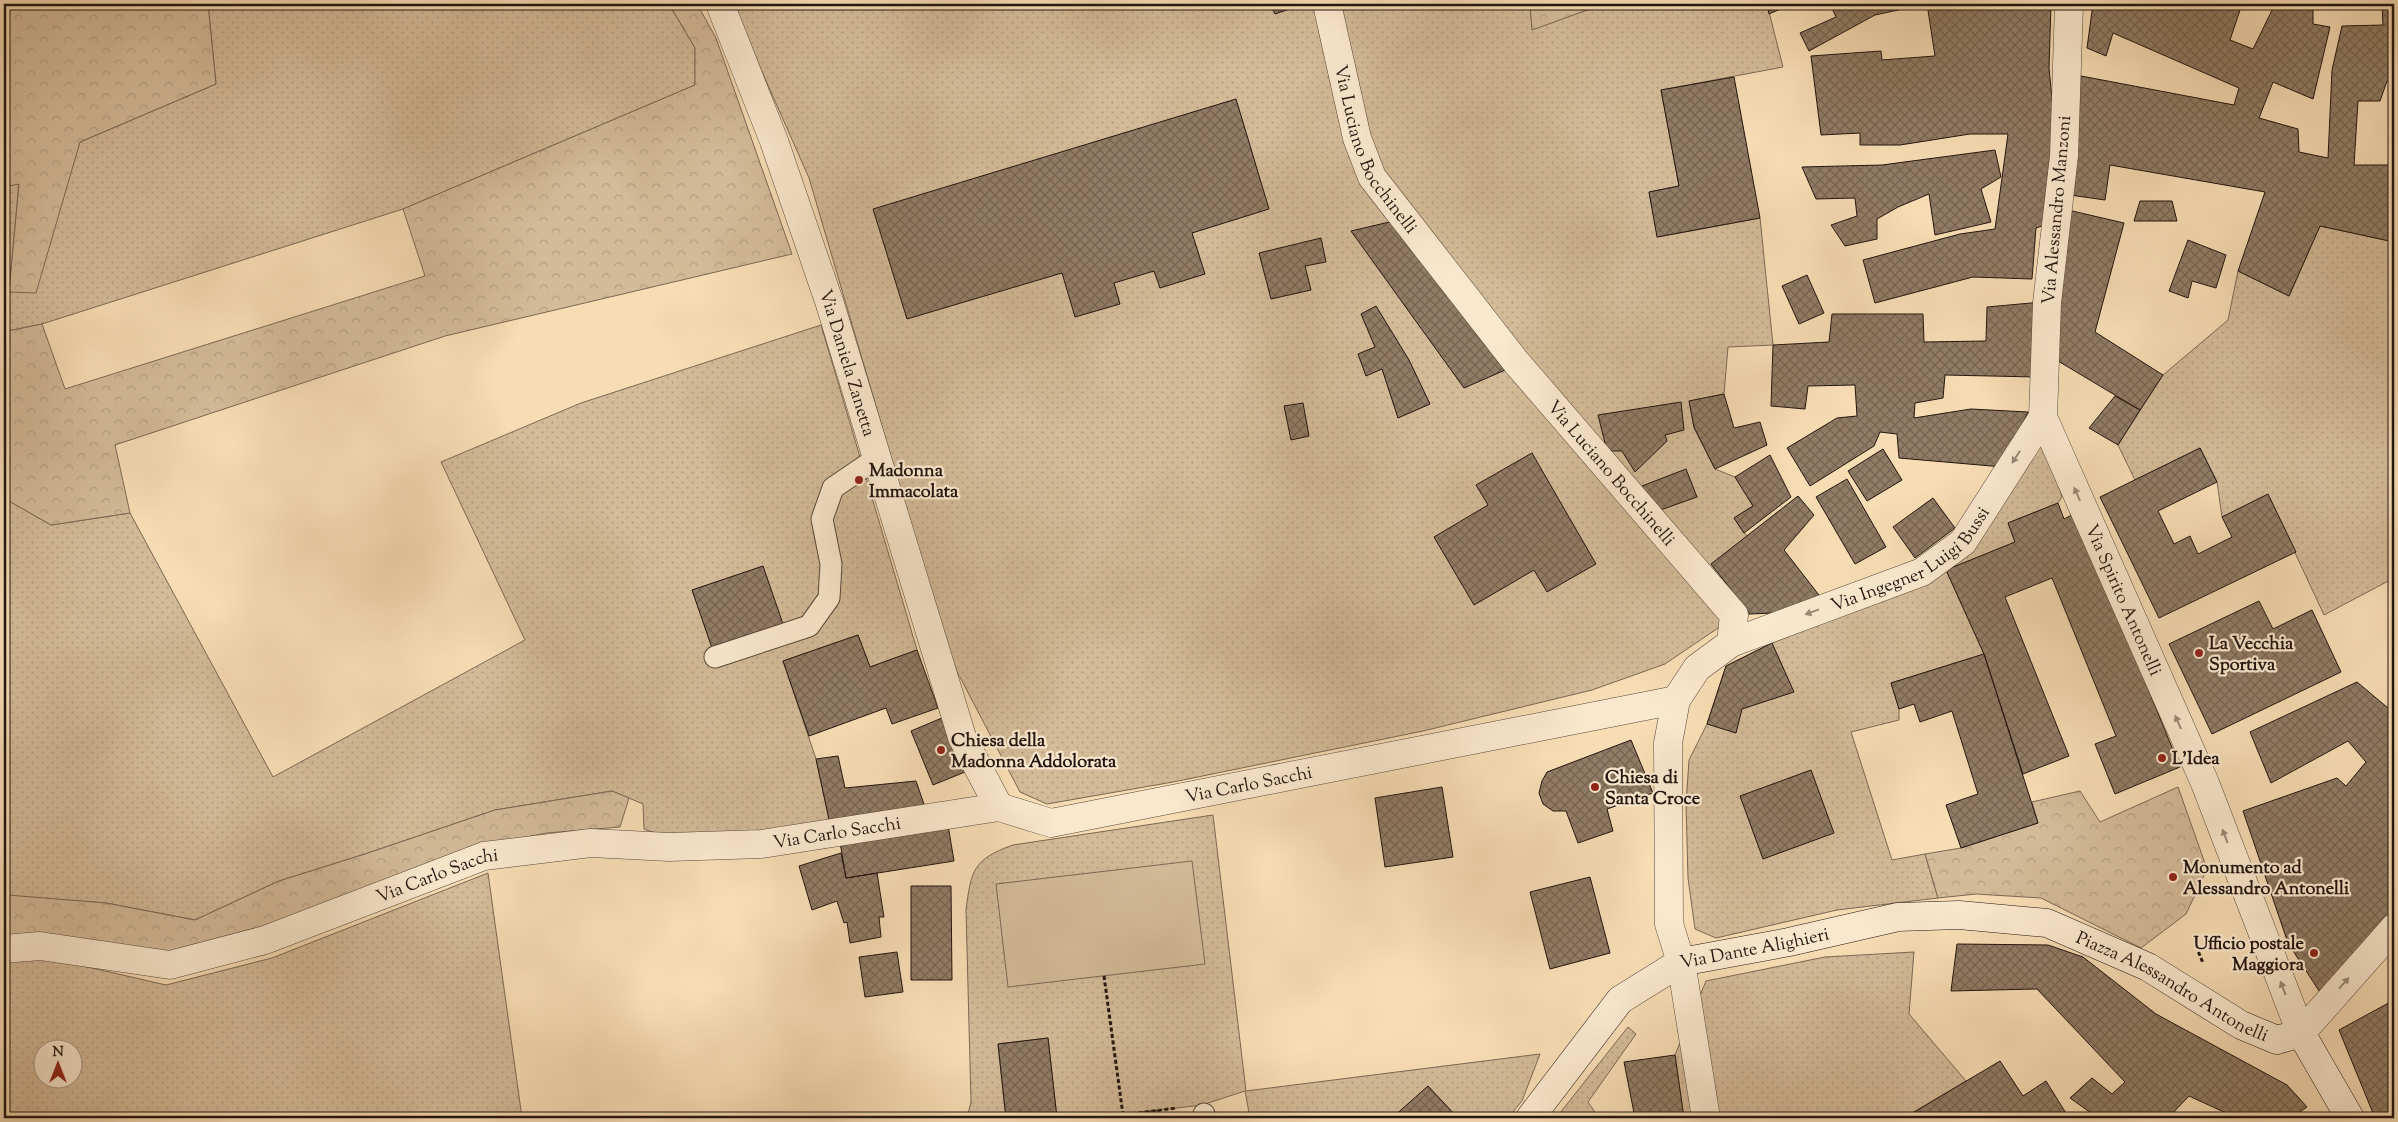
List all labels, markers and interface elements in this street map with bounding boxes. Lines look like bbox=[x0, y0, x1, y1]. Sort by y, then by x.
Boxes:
street label: Via Luciano Bocchinelli bbox=[1326, 63, 1423, 240]
street label: Via Alessandro Manzoni bbox=[2037, 115, 2079, 306]
street label: Via Daniela Zanetta bbox=[811, 286, 881, 440]
street label: Via Luciano Bocchinelli bbox=[1540, 396, 1680, 553]
one-way arrow bbox=[2011, 451, 2021, 464]
place label: Madonna Immacolata bbox=[869, 459, 959, 506]
marker: Madonna Immacolata bbox=[853, 474, 865, 486]
one-way arrow bbox=[2072, 487, 2080, 501]
street label: Via Ingegner Luigi Bussi bbox=[1828, 502, 1997, 620]
street label: Via Spirito Antonelli bbox=[2077, 521, 2167, 680]
one-way arrow bbox=[1804, 608, 1819, 616]
place label: La Vecchia Sportiva bbox=[2209, 632, 2294, 679]
marker: La Vecchia Sportiva bbox=[2193, 647, 2205, 659]
one-way arrow bbox=[2173, 715, 2181, 729]
place label: Chiesa della Madonna Addolorata bbox=[951, 729, 1117, 776]
marker: Chiesa della Madonna Addolorata bbox=[935, 744, 947, 756]
place label: L'Idea bbox=[2172, 747, 2220, 773]
marker: L'Idea bbox=[2156, 752, 2168, 764]
street label: Via Carlo Sacchi bbox=[1183, 761, 1315, 811]
place label: Chiesa di Santa Croce bbox=[1605, 766, 1701, 813]
marker: Chiesa di Santa Croce bbox=[1589, 781, 1601, 793]
street label: Via Carlo Sacchi bbox=[771, 811, 903, 857]
one-way arrow bbox=[2221, 828, 2229, 843]
street label: Via Carlo Sacchi bbox=[373, 843, 500, 911]
place label: Monumento ad Alessandro Antonelli bbox=[2183, 856, 2350, 903]
marker: Monumento ad Alessandro Antonelli bbox=[2167, 871, 2179, 883]
street label: Via Dante Alighieri bbox=[1678, 922, 1832, 977]
street label: Piazza Alessandro Antonelli bbox=[2071, 926, 2272, 1050]
place label: Ufficio postale Maggiora bbox=[2193, 932, 2305, 979]
marker: Ufficio postale Maggiora bbox=[2308, 947, 2320, 959]
one-way arrow bbox=[2339, 977, 2350, 990]
one-way arrow bbox=[2279, 980, 2287, 995]
north arrow bbox=[32, 1040, 82, 1090]
text: N bbox=[52, 1043, 64, 1063]

